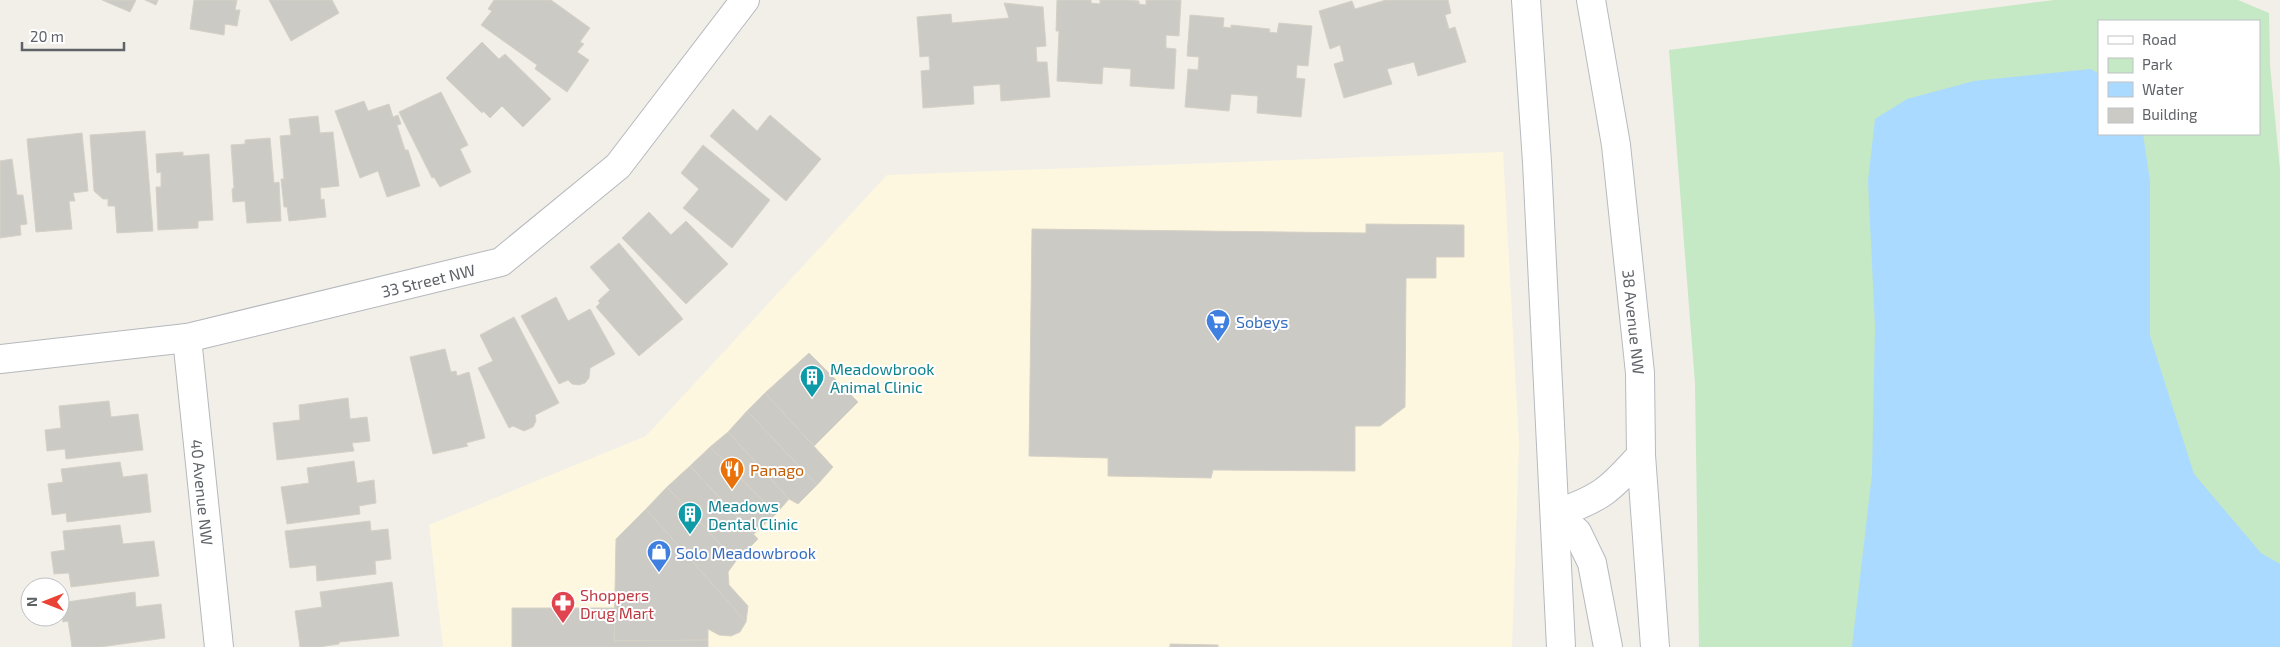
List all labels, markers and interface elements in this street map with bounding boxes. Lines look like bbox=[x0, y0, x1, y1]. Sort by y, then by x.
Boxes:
scale bar bbox=[22, 20, 125, 52]
legend bbox=[2098, 20, 2260, 135]
text: 20 m bbox=[30, 27, 64, 45]
text: Road bbox=[2142, 30, 2177, 48]
text: Park bbox=[2142, 55, 2173, 73]
text: Water bbox=[2142, 80, 2184, 98]
text: Building bbox=[2142, 105, 2198, 123]
street label: 33 Street NW bbox=[379, 259, 477, 300]
street label: 38 Avenue NW bbox=[1620, 268, 1650, 375]
supermarket icon: Sobeys bbox=[1205, 308, 1231, 342]
place label: Sobeys bbox=[1236, 312, 1288, 331]
place label: Meadowbrook Animal Clinic bbox=[830, 359, 934, 396]
building icon: Meadowbrook Animal Clinic bbox=[799, 364, 825, 398]
street label: 40 Avenue NW bbox=[188, 438, 218, 546]
restaurant icon: Panago bbox=[719, 456, 745, 490]
place label: Panago bbox=[750, 460, 804, 479]
place label: Meadows Dental Clinic bbox=[708, 496, 798, 533]
building icon: Meadows Dental Clinic bbox=[677, 501, 703, 535]
shop icon: Solo Meadowbrook bbox=[646, 539, 672, 573]
place label: Solo Meadowbrook bbox=[676, 543, 816, 562]
north arrow bbox=[20, 577, 70, 627]
place label: Shoppers Drug Mart bbox=[580, 585, 654, 622]
pharmacy icon: Shoppers Drug Mart bbox=[550, 590, 576, 624]
text: N bbox=[23, 597, 40, 607]

